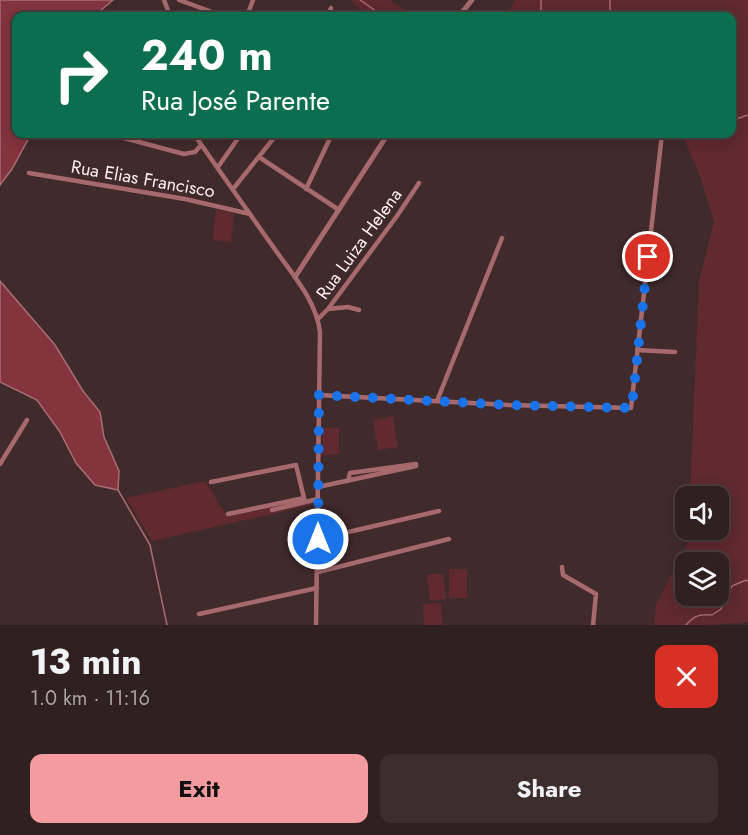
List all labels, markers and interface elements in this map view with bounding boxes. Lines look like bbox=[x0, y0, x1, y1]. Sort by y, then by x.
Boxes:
text: 240 m bbox=[141, 25, 273, 86]
icon: right bbox=[42, 36, 120, 114]
text: Rua José Parente bbox=[141, 81, 330, 120]
street label: Rua Elias Francisco bbox=[69, 154, 217, 204]
street label: Rua Luiza Helena bbox=[310, 183, 408, 305]
pin bbox=[622, 231, 673, 282]
icon: arrive bbox=[631, 240, 664, 273]
map controls bbox=[675, 486, 729, 606]
button: sound bbox=[675, 486, 729, 540]
position arrow bbox=[286, 507, 350, 571]
button: layers bbox=[675, 552, 729, 606]
text: 13 min bbox=[30, 635, 142, 687]
button: close bbox=[655, 645, 718, 708]
text: 1.0 km · 11:16 bbox=[30, 684, 150, 713]
button: Exit bbox=[30, 754, 368, 823]
button: Share bbox=[380, 754, 718, 823]

